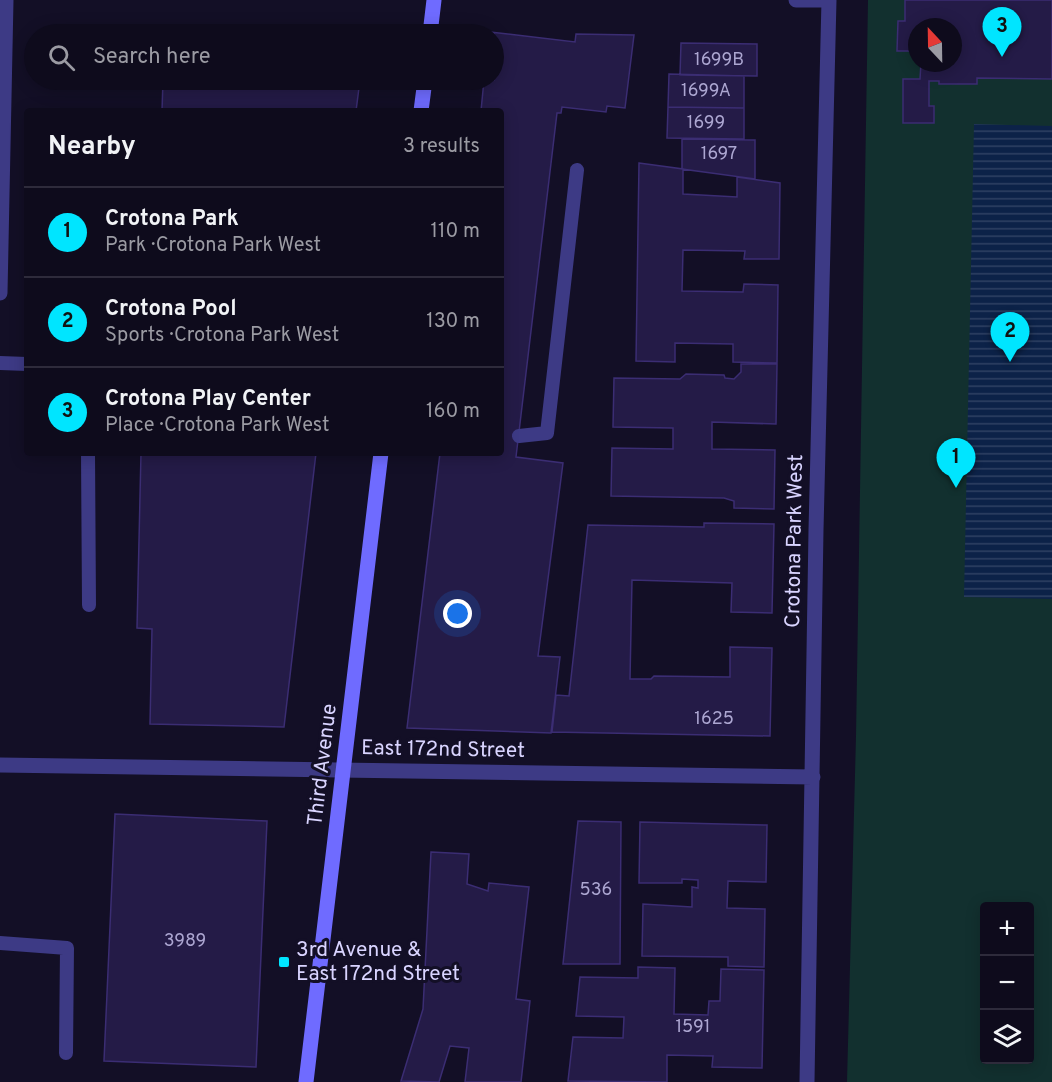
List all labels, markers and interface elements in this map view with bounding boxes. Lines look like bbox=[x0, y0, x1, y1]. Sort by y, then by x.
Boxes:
pin: 3 bbox=[982, 8, 1022, 57]
north arrow bbox=[908, 18, 962, 72]
search box bbox=[24, 24, 504, 90]
icon: search bbox=[45, 41, 78, 74]
text: Search here bbox=[93, 44, 211, 71]
house number: 1699B bbox=[694, 49, 744, 72]
house number: 1699A bbox=[681, 80, 731, 103]
house number: 1699 bbox=[687, 112, 725, 135]
text: Nearby bbox=[48, 131, 136, 164]
text: 3 results bbox=[403, 134, 480, 160]
house number: 1697 bbox=[701, 143, 737, 166]
text: Crotona Park bbox=[105, 206, 239, 233]
text: 1 bbox=[64, 219, 72, 245]
text: 110 m bbox=[431, 219, 480, 245]
text: Park · Crotona Park West bbox=[105, 233, 321, 259]
text: Crotona Pool bbox=[105, 296, 237, 323]
text: 2 bbox=[61, 309, 74, 335]
text: 130 m bbox=[426, 309, 480, 335]
pin: 2 bbox=[990, 312, 1030, 362]
text: Sports · Crotona Park West bbox=[105, 323, 339, 349]
text: Crotona Play Center bbox=[105, 386, 311, 413]
text: 3 bbox=[62, 399, 74, 425]
text: 160 m bbox=[426, 399, 480, 425]
text: Place · Crotona Park West bbox=[105, 413, 329, 439]
pin: 1 bbox=[936, 438, 976, 488]
street label: Crotona Park West bbox=[780, 454, 810, 628]
your location bbox=[443, 599, 472, 628]
street label: Third Avenue bbox=[302, 702, 344, 828]
house number: 1625 bbox=[694, 708, 734, 731]
street label: East 172nd Street bbox=[361, 735, 525, 765]
house number: 536 bbox=[580, 879, 612, 902]
map controls bbox=[980, 902, 1034, 1064]
button: + bbox=[980, 902, 1034, 956]
house number: 3989 bbox=[164, 930, 206, 953]
place label: 3rd Avenue & East 172nd Street bbox=[296, 937, 460, 988]
marker: 3rd Avenue & East 172nd Street bbox=[277, 955, 291, 969]
button: − bbox=[980, 956, 1034, 1010]
button: layers bbox=[980, 1010, 1034, 1064]
house number: 1591 bbox=[675, 1016, 711, 1039]

